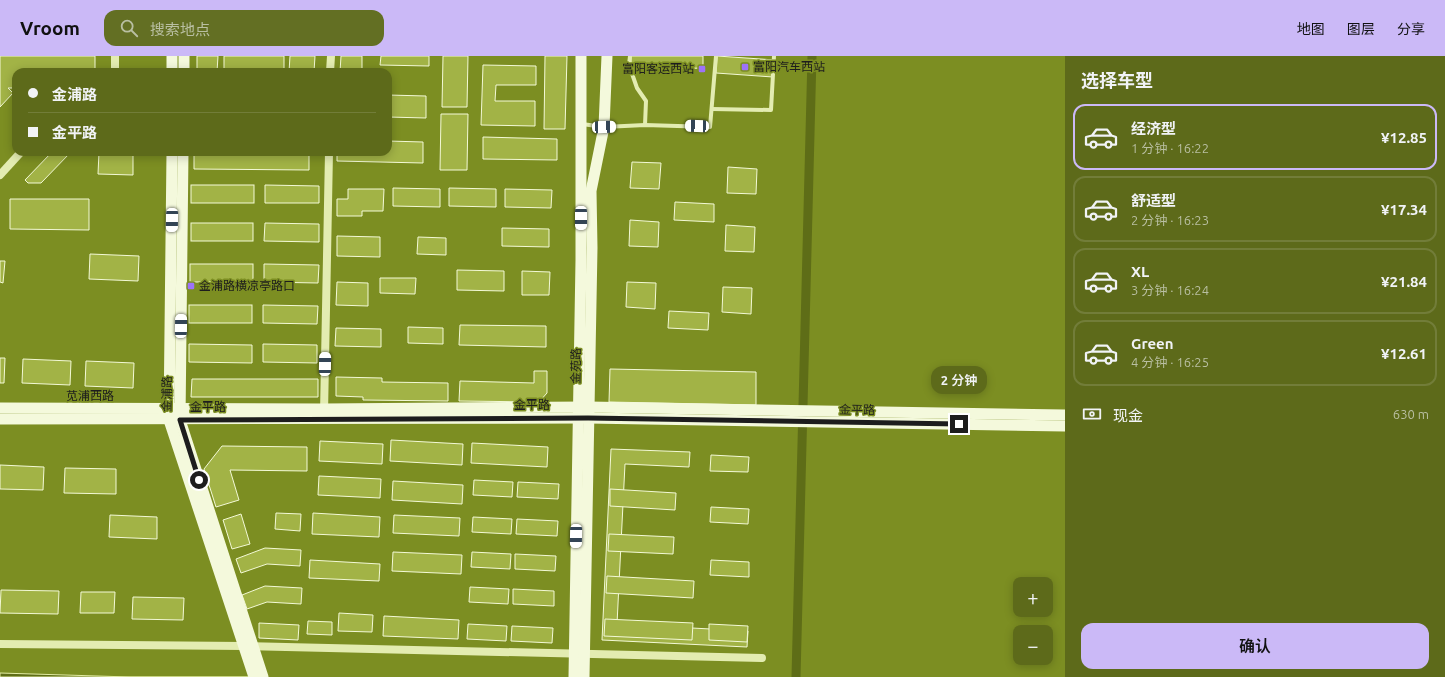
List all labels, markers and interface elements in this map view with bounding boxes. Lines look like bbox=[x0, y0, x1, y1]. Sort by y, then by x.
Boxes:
search box bbox=[104, 10, 384, 46]
text: Vroom bbox=[20, 17, 80, 39]
icon: search bbox=[118, 17, 140, 39]
text: 搜索地点 bbox=[150, 21, 210, 38]
text: 地图 bbox=[1297, 21, 1325, 37]
text: 图层 bbox=[1347, 21, 1375, 37]
text: 分享 bbox=[1397, 21, 1425, 37]
place label: 富阳汽车西站 bbox=[753, 60, 825, 73]
place label: 富阳客运西站 bbox=[622, 62, 694, 75]
marker: 富阳汽车西站 bbox=[740, 62, 750, 72]
marker: 富阳客运西站 bbox=[697, 64, 707, 74]
text: 选择车型 bbox=[1081, 70, 1153, 90]
text: 金浦路 bbox=[52, 86, 97, 103]
icon: car bbox=[1083, 119, 1119, 155]
car bbox=[685, 120, 709, 132]
text: 经济型 bbox=[1131, 120, 1176, 137]
car bbox=[592, 121, 616, 133]
text: 金平路 bbox=[52, 124, 97, 141]
text: ¥12.85 bbox=[1381, 129, 1427, 146]
text: 1 分钟 · 16:22 bbox=[1131, 141, 1209, 155]
icon: car bbox=[1083, 191, 1119, 227]
text: 舒适型 bbox=[1131, 192, 1176, 209]
text: ¥17.34 bbox=[1381, 201, 1427, 218]
car bbox=[575, 206, 587, 230]
car bbox=[166, 208, 178, 232]
text: 2 分钟 · 16:23 bbox=[1131, 213, 1209, 227]
icon: car bbox=[1083, 263, 1119, 299]
text: XL bbox=[1131, 263, 1149, 280]
text: ¥21.84 bbox=[1381, 273, 1427, 290]
place label: 金浦路横凉亭路口 bbox=[199, 279, 295, 292]
marker: 金浦路横凉亭路口 bbox=[186, 281, 196, 291]
text: 3 分钟 · 16:24 bbox=[1131, 283, 1209, 297]
car bbox=[175, 314, 187, 338]
icon: car bbox=[1083, 335, 1119, 371]
text: Green bbox=[1131, 335, 1173, 352]
text: ¥12.61 bbox=[1381, 345, 1427, 362]
street label: 金苑路 bbox=[569, 348, 582, 384]
car bbox=[319, 352, 331, 376]
text: 4 分钟 · 16:25 bbox=[1131, 355, 1209, 369]
callout: 2 分钟 bbox=[931, 366, 987, 394]
text: 2 分钟 bbox=[941, 373, 977, 387]
street label: 金浦路 bbox=[160, 376, 173, 412]
street label: 苋浦西路 bbox=[66, 389, 114, 402]
street label: 金平路 bbox=[514, 398, 550, 411]
street label: 金平路 bbox=[190, 400, 226, 413]
street label: 金平路 bbox=[839, 403, 875, 416]
icon: cash bbox=[1081, 403, 1103, 425]
text: 现金 bbox=[1113, 407, 1143, 424]
text: 630 m bbox=[1393, 407, 1429, 421]
route end bbox=[950, 415, 968, 433]
route start bbox=[190, 471, 208, 489]
car bbox=[570, 524, 582, 548]
map controls bbox=[1013, 577, 1053, 665]
button: + bbox=[1013, 577, 1053, 617]
button: 确认 bbox=[1081, 623, 1429, 669]
button: − bbox=[1013, 625, 1053, 665]

